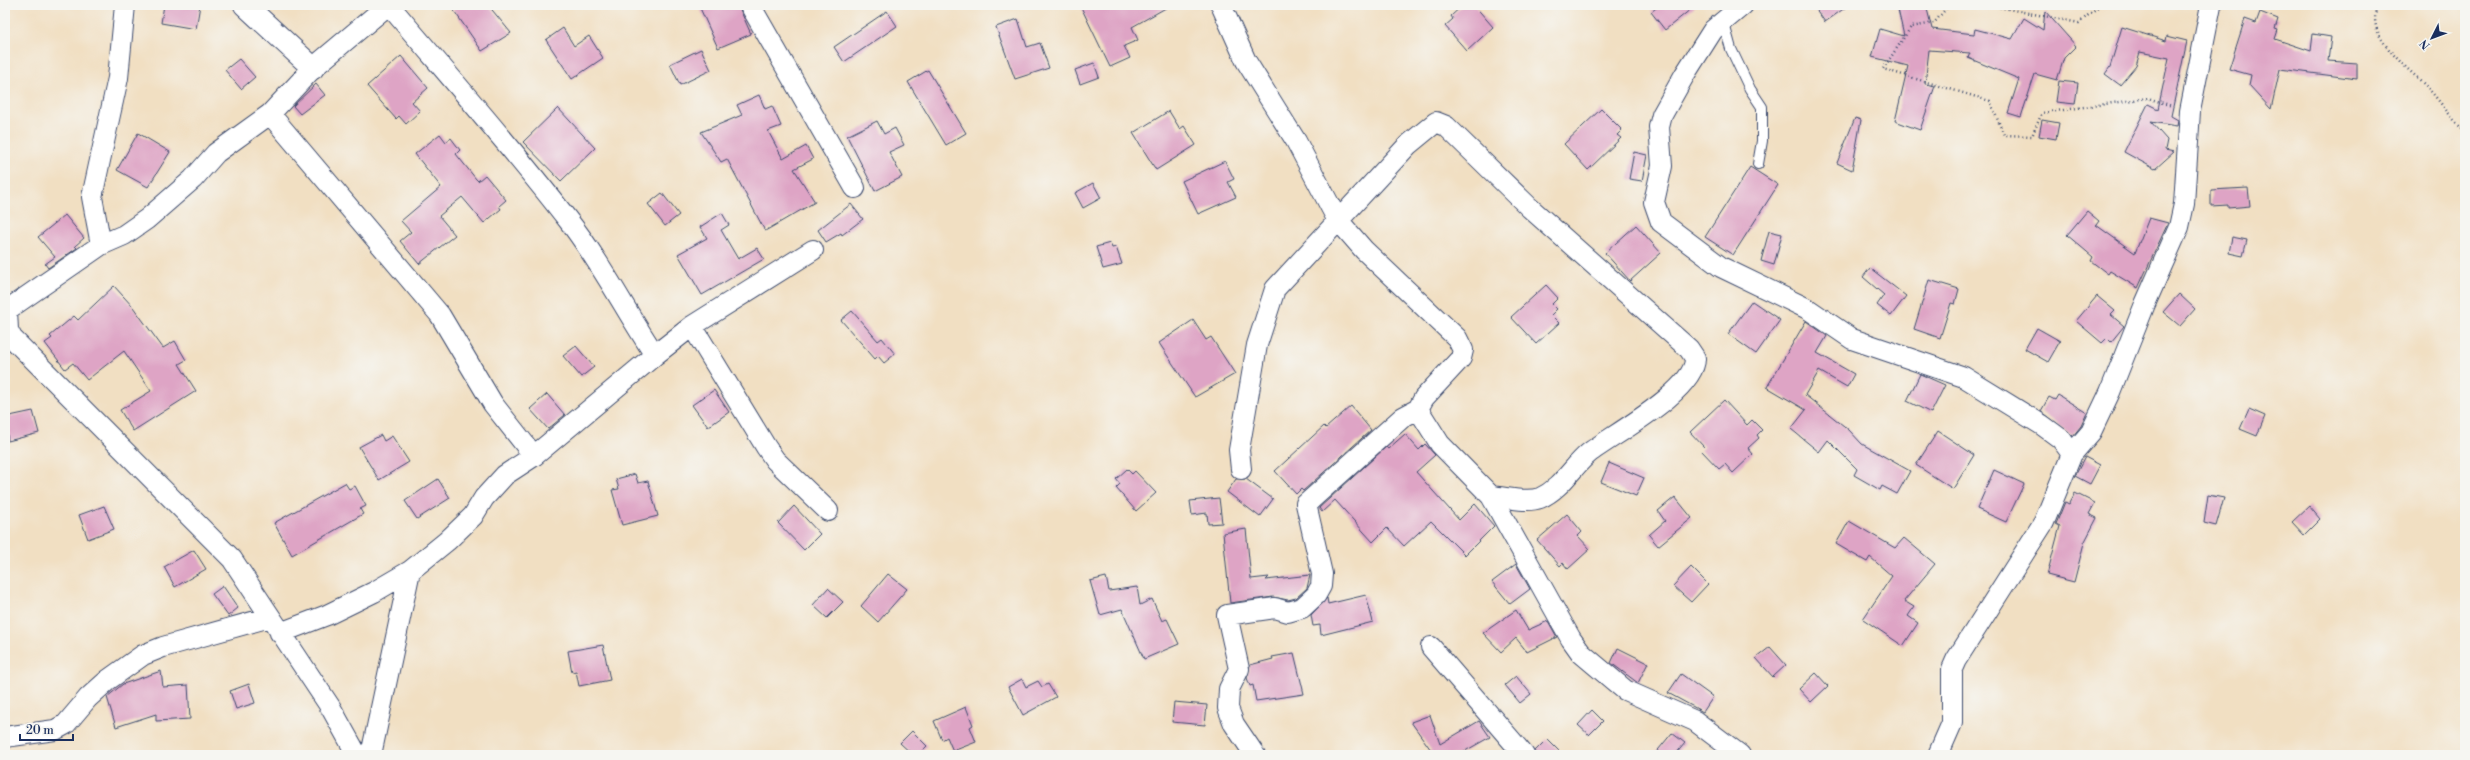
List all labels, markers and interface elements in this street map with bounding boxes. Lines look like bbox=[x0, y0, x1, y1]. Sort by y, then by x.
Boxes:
north arrow bbox=[2412, 18, 2452, 58]
text: N bbox=[2417, 36, 2433, 52]
scale bar bbox=[20, 716, 73, 742]
text: 20 m bbox=[26, 723, 54, 738]

